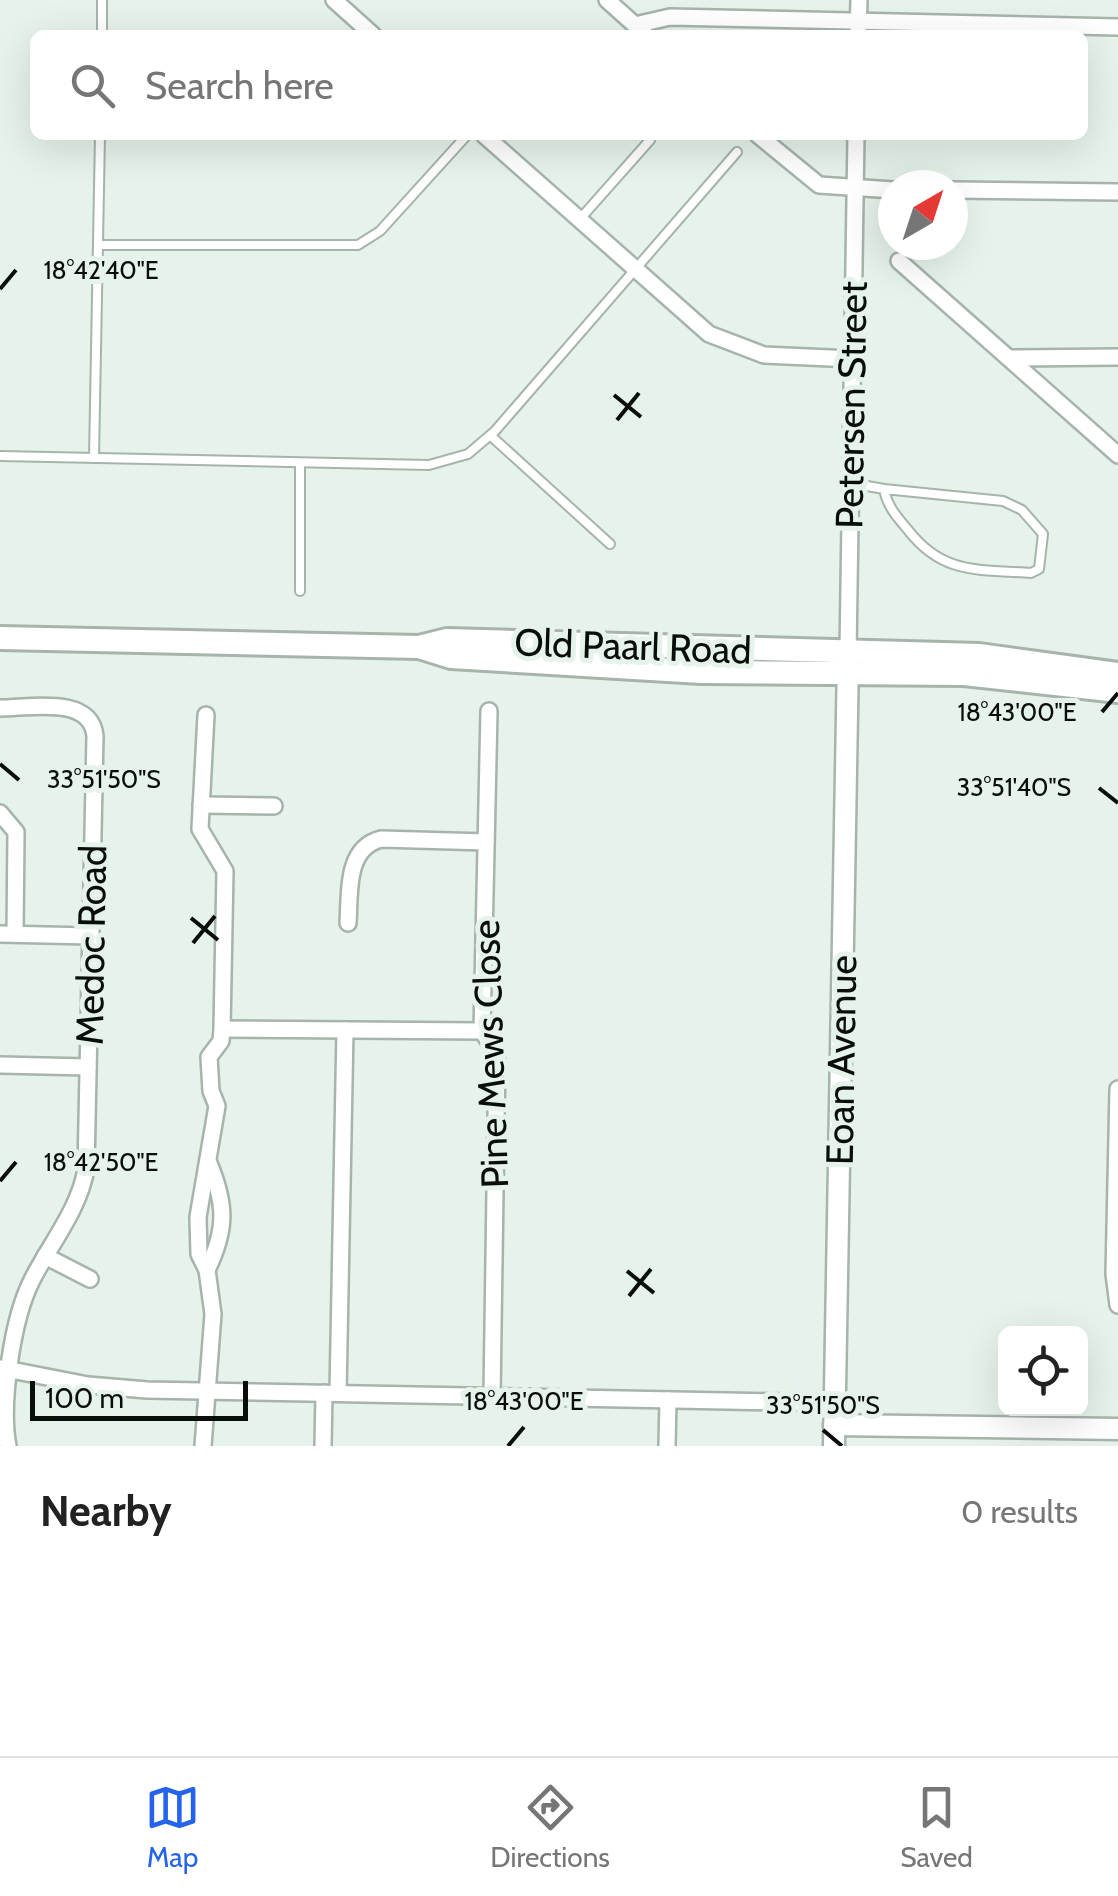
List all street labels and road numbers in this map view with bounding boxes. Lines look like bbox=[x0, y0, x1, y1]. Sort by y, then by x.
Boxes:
street label: Petersen Street bbox=[825, 281, 877, 529]
street label: Old Paarl Road bbox=[514, 618, 752, 674]
street label: Medoc Road bbox=[66, 845, 116, 1045]
street label: Pine Mews Close bbox=[462, 919, 518, 1189]
street label: Eoan Avenue bbox=[816, 955, 866, 1165]

